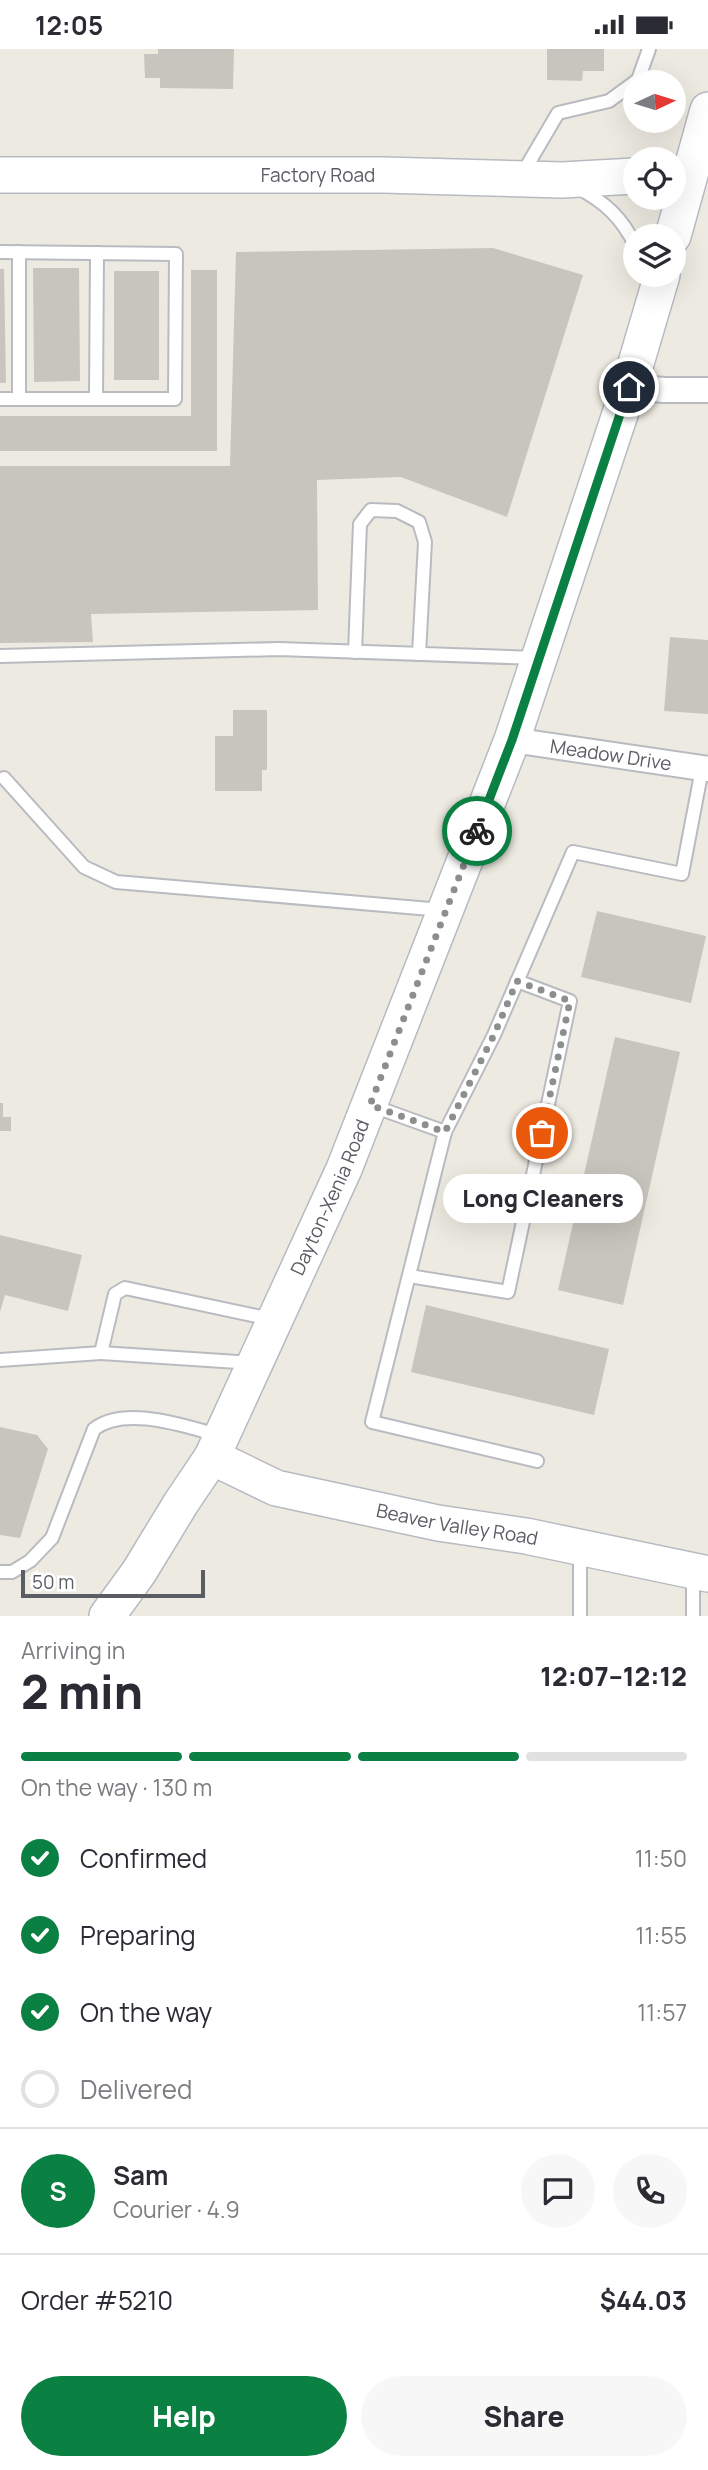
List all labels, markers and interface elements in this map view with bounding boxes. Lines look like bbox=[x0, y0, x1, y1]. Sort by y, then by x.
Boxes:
text: 12:05 bbox=[35, 7, 103, 43]
north arrow bbox=[623, 70, 686, 133]
map controls bbox=[623, 70, 686, 287]
button: locate bbox=[623, 147, 686, 210]
street label: Factory Road bbox=[261, 162, 375, 188]
button: layers bbox=[623, 224, 686, 287]
pin bbox=[599, 357, 659, 417]
icon: home bbox=[610, 368, 648, 406]
street label: Meadow Drive bbox=[548, 733, 673, 776]
courier bbox=[442, 796, 512, 866]
icon: bike bbox=[458, 812, 496, 850]
pin bbox=[512, 1103, 572, 1163]
icon: bag bbox=[523, 1114, 561, 1152]
street label: Dayton-Xenia Road bbox=[284, 1116, 375, 1279]
callout: Long Cleaners bbox=[442, 1175, 642, 1224]
text: Long Cleaners bbox=[462, 1182, 624, 1214]
street label: Beaver Valley Road bbox=[374, 1497, 540, 1551]
scale bar bbox=[21, 1567, 205, 1599]
text: 50 m bbox=[32, 1569, 74, 1595]
text: Arriving in bbox=[21, 1634, 126, 1666]
text: 12:07–12:12 bbox=[540, 1658, 687, 1694]
text: 2 min bbox=[21, 1660, 143, 1723]
text: On the way · 130 m bbox=[21, 1771, 212, 1803]
icon: check bbox=[21, 1839, 59, 1877]
text: Confirmed bbox=[80, 1840, 207, 1876]
text: 11:50 bbox=[635, 1842, 687, 1874]
icon: check bbox=[21, 1916, 59, 1954]
text: Preparing bbox=[80, 1917, 196, 1953]
text: 11:55 bbox=[636, 1919, 687, 1951]
icon: check bbox=[21, 1993, 59, 2031]
text: On the way bbox=[80, 1994, 212, 2030]
text: 11:57 bbox=[637, 1996, 687, 2028]
text: Delivered bbox=[80, 2071, 192, 2107]
button: chat bbox=[521, 2154, 595, 2228]
button: phone bbox=[613, 2154, 687, 2228]
text: Sam bbox=[113, 2157, 168, 2193]
text: S bbox=[49, 2173, 67, 2209]
text: Courier · 4.9 bbox=[113, 2193, 240, 2225]
text: Order #5210 bbox=[21, 2282, 173, 2318]
text: $44.03 bbox=[600, 2282, 687, 2318]
button: Help bbox=[21, 2376, 347, 2456]
button: Share bbox=[361, 2376, 687, 2456]

